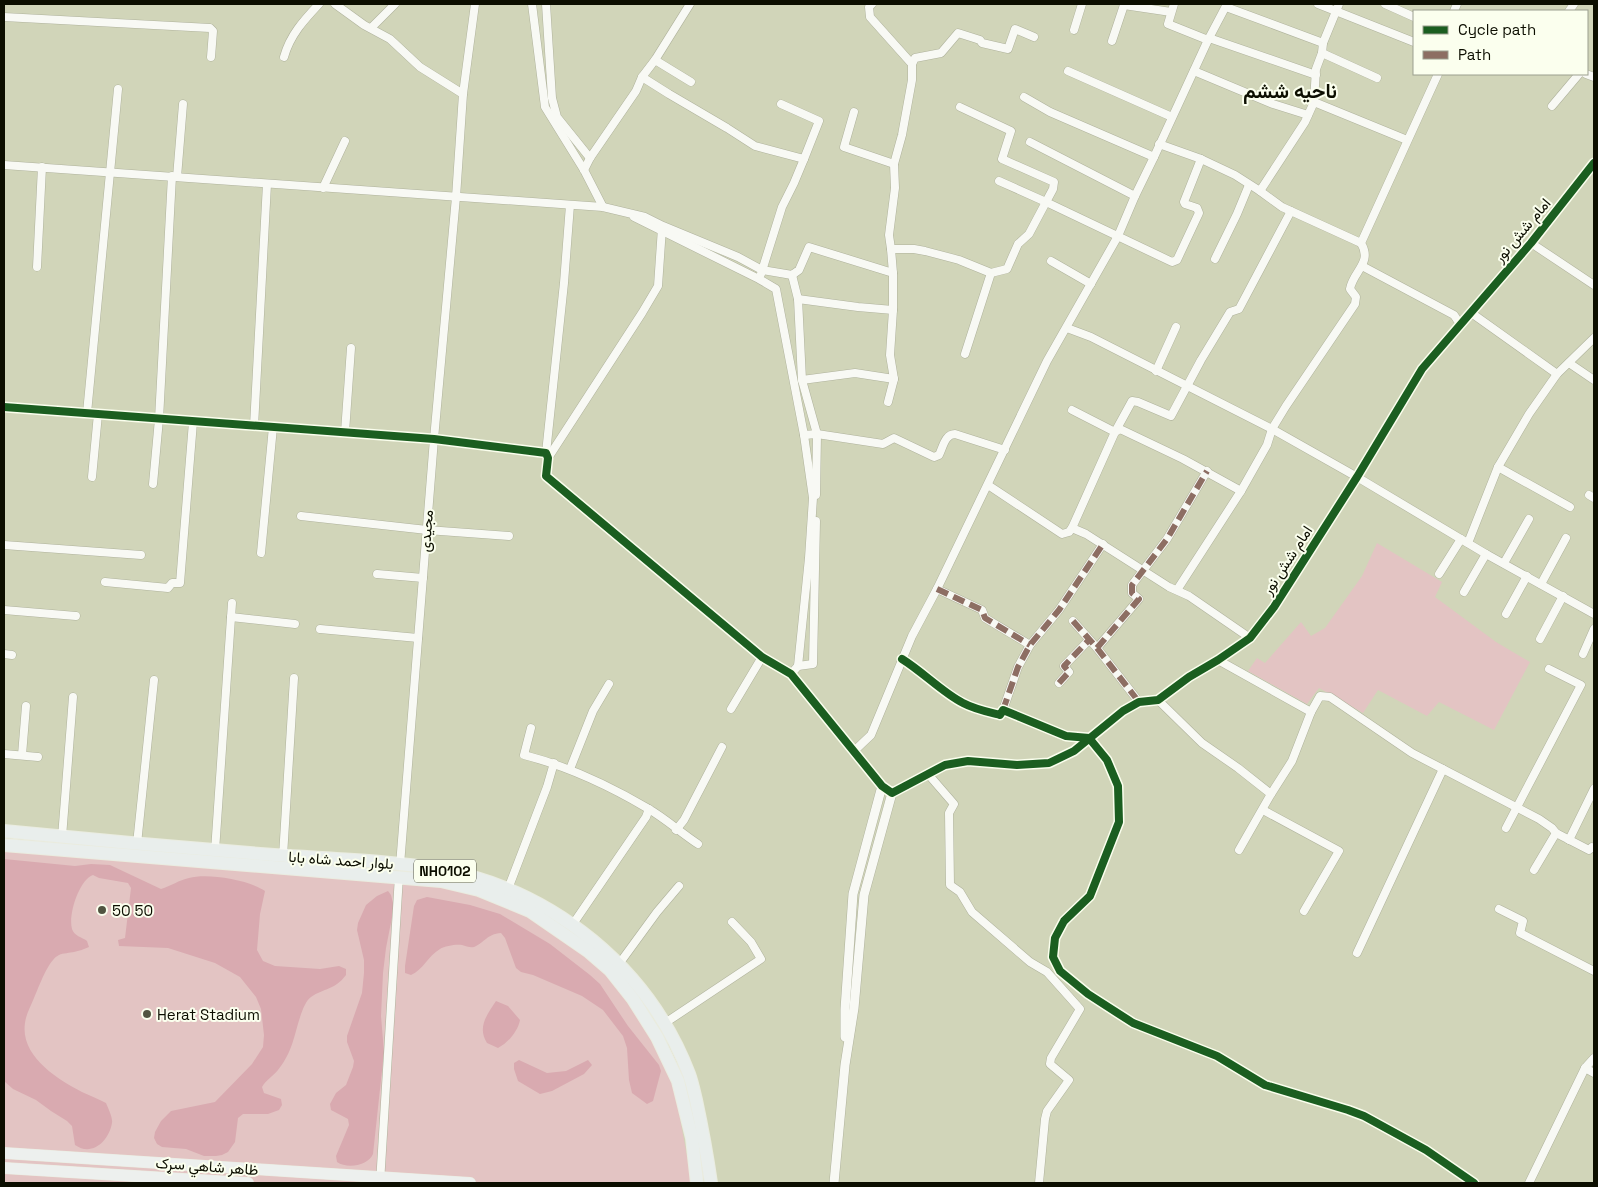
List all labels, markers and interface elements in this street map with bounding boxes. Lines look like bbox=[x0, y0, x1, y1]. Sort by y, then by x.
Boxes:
legend bbox=[1413, 10, 1588, 75]
text: Cycle path bbox=[1458, 20, 1536, 39]
text: Path bbox=[1458, 45, 1491, 64]
district label: ناحیه ششم bbox=[1243, 78, 1337, 104]
street label: امام شش نور bbox=[1489, 194, 1555, 268]
street label: مجیدی bbox=[415, 509, 438, 553]
street label: امام شش نور bbox=[1257, 522, 1317, 599]
street label: بلوار احمد شاه بابا bbox=[288, 847, 394, 873]
road number: NH0102 bbox=[414, 859, 476, 882]
place label: 50 50 bbox=[112, 901, 153, 920]
marker: 50 50 bbox=[96, 904, 108, 916]
place label: Herat Stadium bbox=[157, 1005, 260, 1024]
marker: Herat Stadium bbox=[141, 1008, 153, 1020]
street label: ظاهر شاهي سړک bbox=[155, 1153, 259, 1183]

